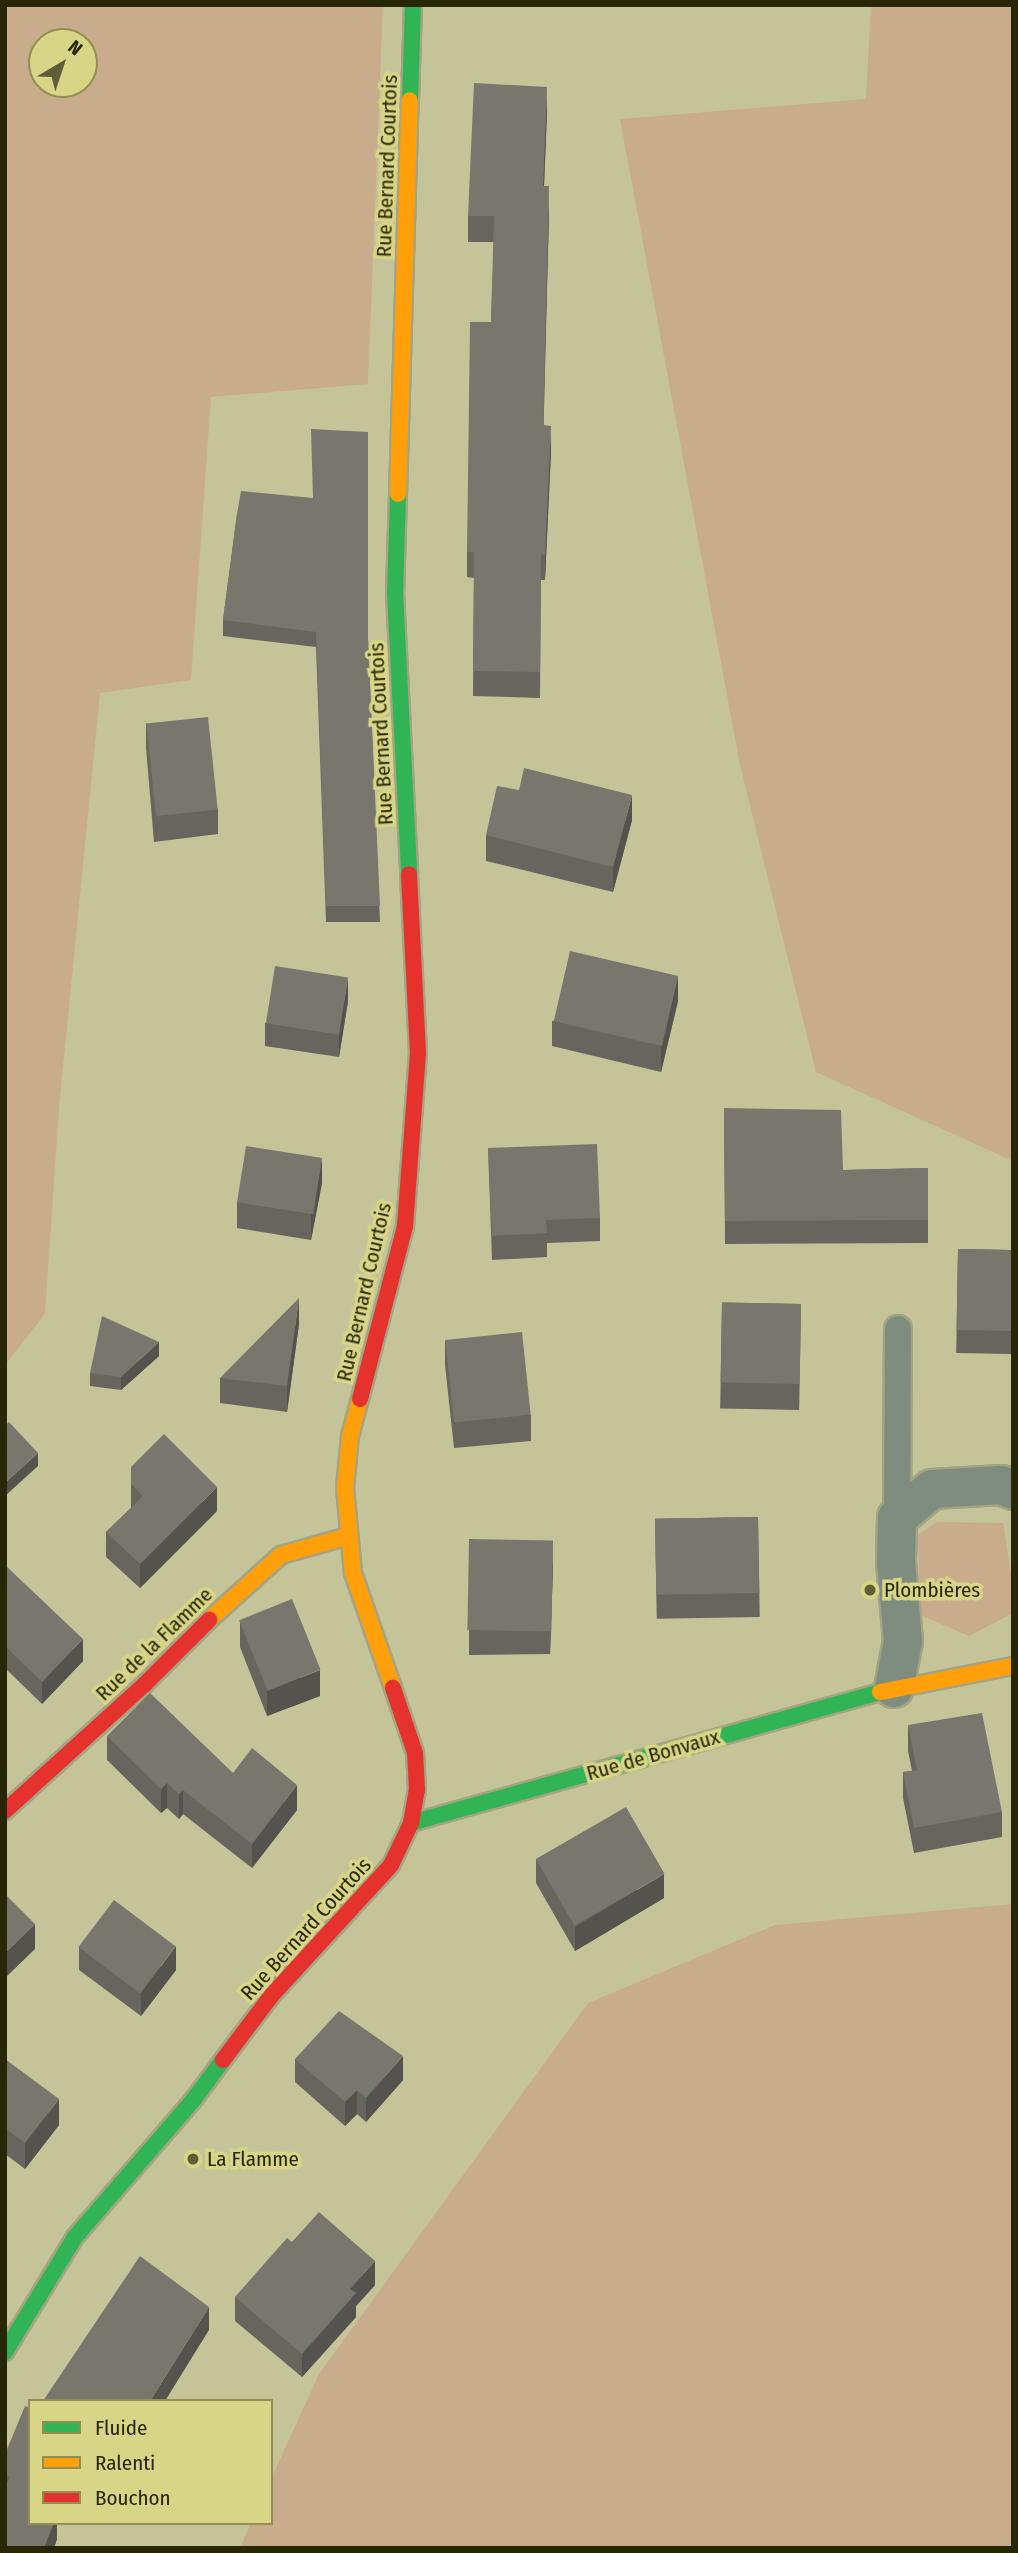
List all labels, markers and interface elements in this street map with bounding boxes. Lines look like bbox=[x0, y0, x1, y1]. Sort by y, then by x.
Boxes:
north arrow bbox=[28, 28, 98, 98]
text: N bbox=[64, 35, 87, 60]
street label: Rue Bernard Courtois bbox=[371, 74, 403, 258]
street label: Rue Bernard Courtois bbox=[364, 642, 398, 826]
street label: Rue Bernard Courtois bbox=[331, 1200, 397, 1384]
place label: Plombières bbox=[884, 1577, 980, 1603]
street label: Rue de la Flamme bbox=[90, 1582, 218, 1706]
marker: Plombières bbox=[862, 1582, 878, 1598]
street label: Rue de Bonvaux bbox=[584, 1724, 722, 1786]
street label: Rue Bernard Courtois bbox=[236, 1853, 376, 2005]
place label: La Flamme bbox=[207, 2146, 299, 2172]
marker: La Flamme bbox=[185, 2151, 201, 2167]
legend bbox=[28, 2399, 273, 2525]
text: Fluide bbox=[95, 2415, 147, 2441]
text: Ralenti bbox=[95, 2450, 155, 2476]
text: Bouchon bbox=[95, 2485, 171, 2511]

